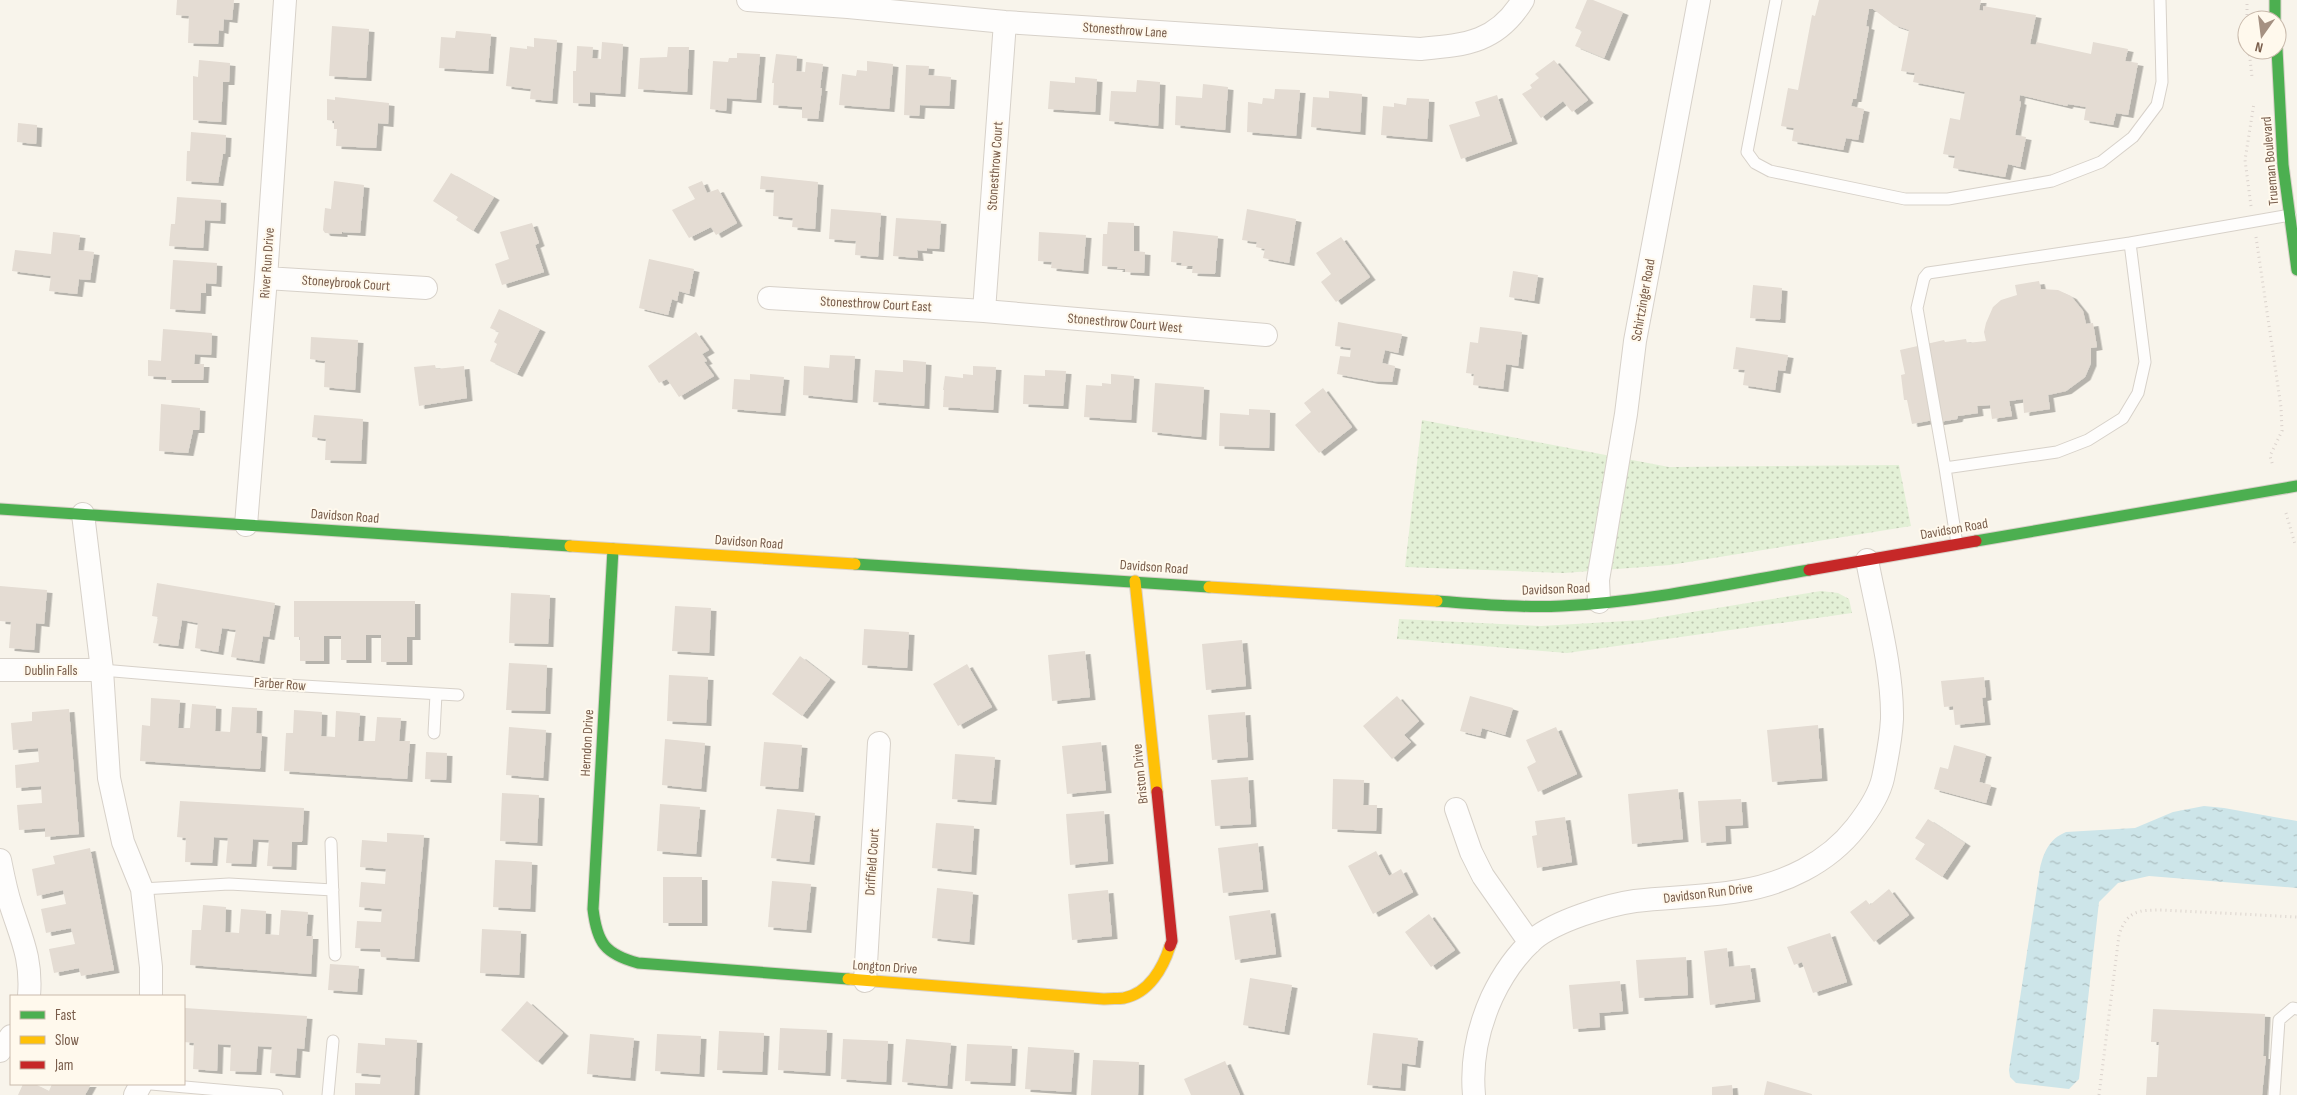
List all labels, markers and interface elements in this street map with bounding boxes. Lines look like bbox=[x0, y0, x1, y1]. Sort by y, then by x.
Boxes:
north arrow bbox=[2237, 10, 2287, 60]
street label: Stonesthrow Lane bbox=[1082, 19, 1168, 41]
text: N bbox=[2253, 38, 2265, 56]
street label: Trueman Boulevard bbox=[2258, 116, 2282, 206]
street label: Stonesthrow Court bbox=[983, 121, 1007, 211]
street label: River Run Drive bbox=[256, 227, 278, 299]
street label: Schirtzinger Road bbox=[1627, 257, 1659, 342]
street label: Stoneybrook Court bbox=[301, 271, 391, 295]
street label: Stonesthrow Court East bbox=[820, 293, 932, 315]
street label: Stonesthrow Court West bbox=[1067, 310, 1183, 336]
street label: Davidson Road bbox=[310, 505, 380, 527]
street label: Davidson Road bbox=[1919, 515, 1989, 543]
street label: Davidson Road bbox=[714, 531, 784, 553]
street label: Davidson Road bbox=[1119, 556, 1189, 578]
street label: Davidson Road bbox=[1522, 579, 1591, 599]
street label: Dublin Falls bbox=[25, 662, 77, 679]
street label: Farber Row bbox=[253, 674, 307, 694]
street label: Herndon Drive bbox=[577, 709, 597, 777]
street label: Briston Drive bbox=[1128, 743, 1152, 805]
street label: Driffield Court bbox=[861, 828, 883, 896]
street label: Davidson Run Drive bbox=[1662, 879, 1754, 907]
street label: Longton Drive bbox=[852, 956, 918, 978]
legend bbox=[10, 995, 185, 1085]
text: Fast bbox=[55, 1006, 77, 1025]
text: Slow bbox=[55, 1031, 79, 1050]
text: Jam bbox=[54, 1056, 73, 1075]

